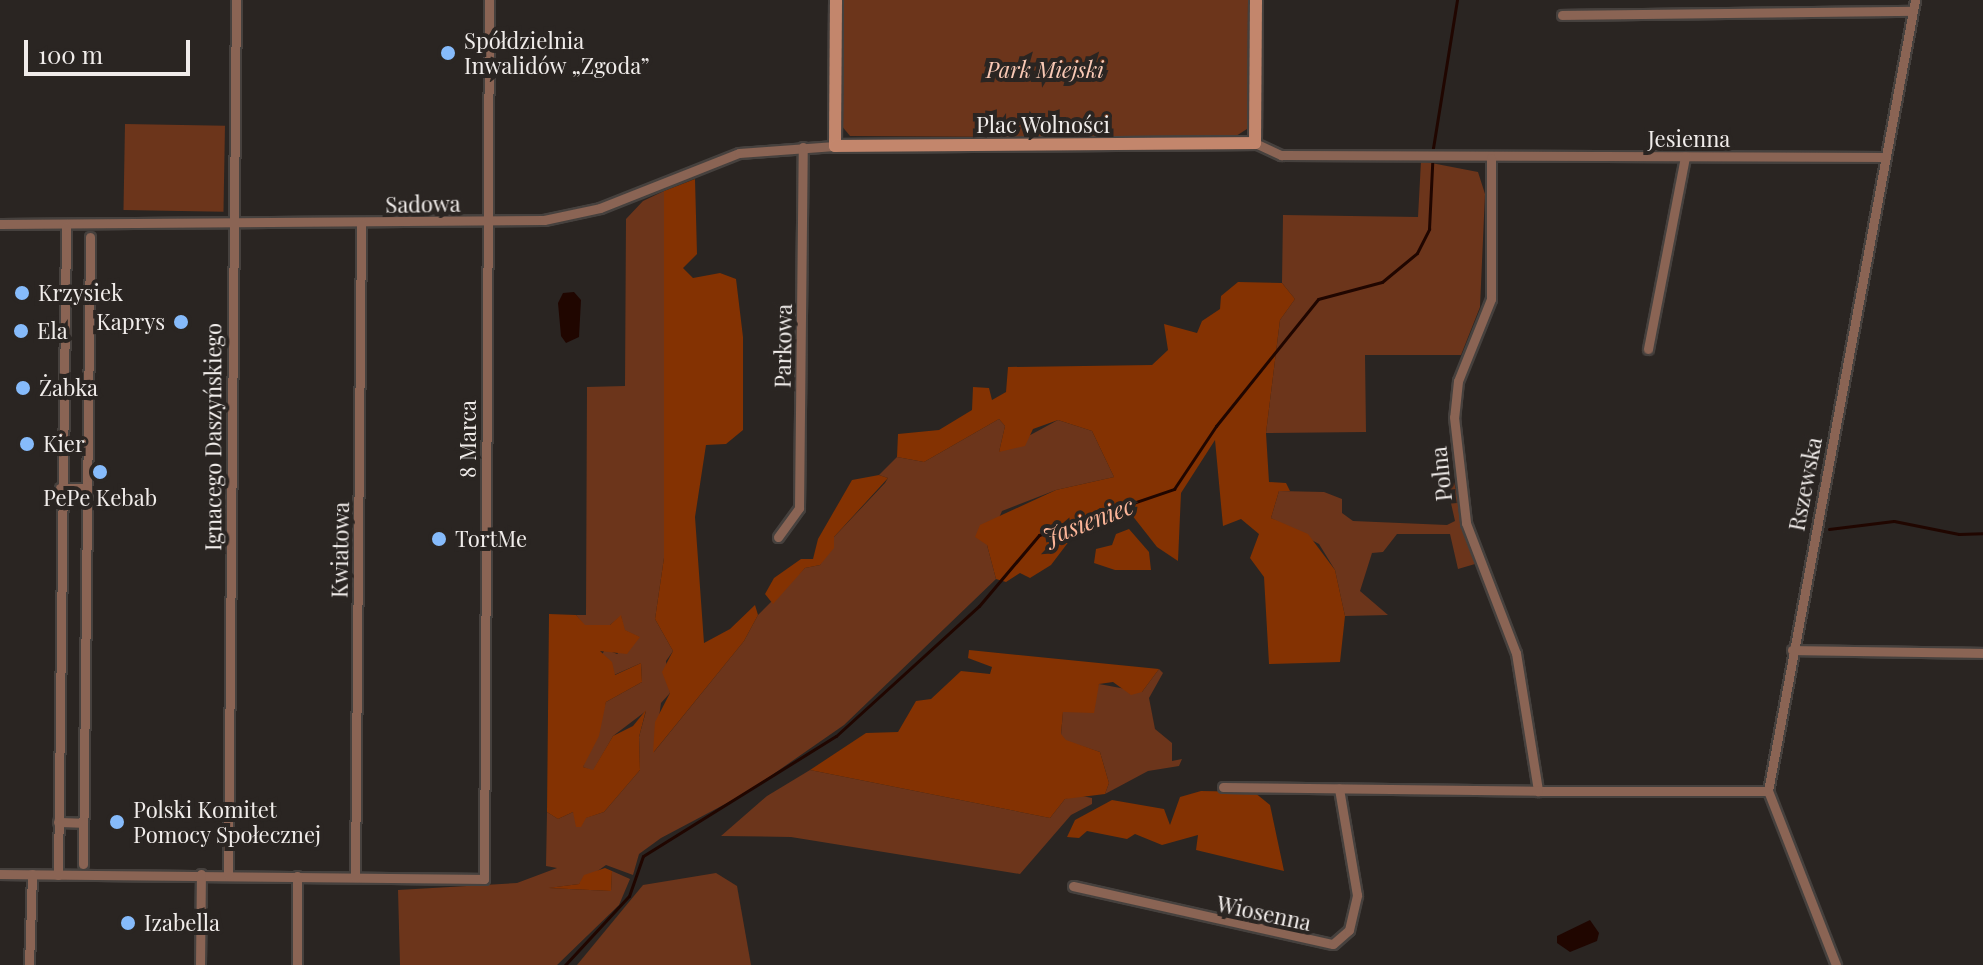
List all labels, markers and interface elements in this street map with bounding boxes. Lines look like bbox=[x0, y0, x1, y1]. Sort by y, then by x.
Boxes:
scale bar bbox=[28, 24, 194, 74]
place label: Spółdzielnia Inwalidów „Zgoda” bbox=[464, 27, 650, 78]
text: 100 m bbox=[38, 38, 103, 70]
marker: Spółdzielnia Inwalidów „Zgoda” bbox=[439, 44, 457, 62]
park label: Park Miejski bbox=[986, 57, 1104, 83]
street label: Plac Wolności bbox=[976, 112, 1110, 138]
street label: Jesienna bbox=[1648, 126, 1730, 152]
street label: Sadowa bbox=[385, 190, 461, 218]
place label: Krzysiek bbox=[38, 280, 123, 306]
marker: Krzysiek bbox=[13, 284, 31, 302]
street label: Parkowa bbox=[769, 304, 797, 388]
place label: Kaprys bbox=[96, 309, 165, 335]
marker: Kaprys bbox=[172, 313, 190, 331]
place label: Ela bbox=[37, 318, 68, 344]
marker: Ela bbox=[12, 322, 30, 340]
street label: Ignacego Daszyńskiego bbox=[200, 323, 226, 551]
place label: Żabka bbox=[39, 375, 98, 401]
marker: Żabka bbox=[14, 379, 32, 397]
street label: 8 Marca bbox=[455, 400, 481, 478]
place label: Kier bbox=[43, 431, 85, 457]
marker: Kier bbox=[18, 435, 36, 453]
street label: Rszewska bbox=[1783, 435, 1827, 533]
street label: Polna bbox=[1425, 445, 1457, 503]
marker: PePe Kebab bbox=[91, 463, 109, 481]
place label: PePe Kebab bbox=[43, 485, 157, 511]
water label: Jasieniec bbox=[1038, 491, 1138, 551]
street label: Kwiatowa bbox=[326, 502, 354, 598]
place label: TortMe bbox=[455, 526, 527, 552]
marker: TortMe bbox=[430, 530, 448, 548]
place label: Polski Komitet Pomocy Społecznej bbox=[133, 796, 322, 848]
marker: Polski Komitet Pomocy Społecznej bbox=[108, 813, 126, 831]
street label: Wiosenna bbox=[1214, 890, 1314, 936]
place label: Izabella bbox=[144, 910, 220, 936]
marker: Izabella bbox=[119, 914, 137, 932]

